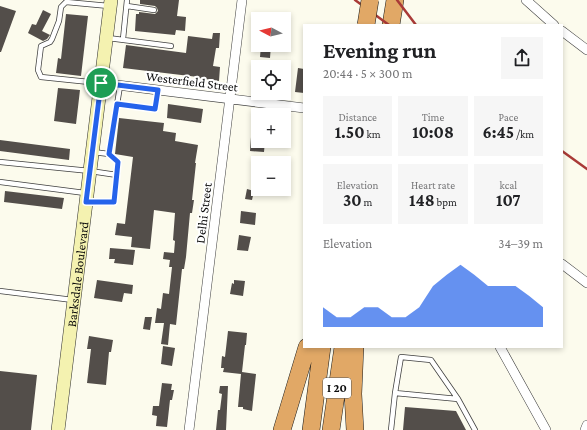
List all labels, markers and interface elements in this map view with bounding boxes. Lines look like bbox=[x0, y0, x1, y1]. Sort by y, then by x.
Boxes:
north arrow bbox=[251, 12, 291, 52]
map controls bbox=[251, 12, 291, 196]
button: share bbox=[501, 37, 543, 79]
text: Evening run bbox=[323, 38, 436, 63]
button: locate bbox=[251, 60, 291, 100]
pin bbox=[84, 66, 118, 100]
text: 20:44 · 5 × 300 m bbox=[323, 66, 412, 81]
street label: Westerfield Street bbox=[145, 68, 239, 95]
icon: arrive bbox=[90, 72, 112, 94]
button: + bbox=[251, 108, 291, 148]
text: Distance bbox=[338, 111, 377, 123]
text: Time bbox=[422, 111, 444, 123]
text: Pace bbox=[498, 111, 518, 123]
text: 1.50 bbox=[335, 123, 364, 142]
text: 10:08 bbox=[412, 123, 454, 142]
text: 6:45 bbox=[483, 123, 514, 142]
text: km bbox=[364, 128, 381, 140]
text: /km bbox=[514, 128, 534, 140]
button: − bbox=[251, 156, 291, 196]
text: Elevation bbox=[337, 179, 378, 191]
text: Heart rate bbox=[411, 179, 455, 191]
text: kcal bbox=[499, 179, 517, 191]
street label: Delhi Street bbox=[192, 181, 215, 244]
text: 30 bbox=[343, 191, 362, 210]
text: 148 bbox=[409, 191, 435, 210]
text: 107 bbox=[496, 191, 521, 210]
text: m bbox=[362, 196, 372, 208]
text: bpm bbox=[435, 196, 457, 208]
street label: Barksdale Boulevard bbox=[64, 221, 92, 328]
text: Elevation bbox=[323, 236, 372, 251]
text: 34–39 m bbox=[498, 236, 543, 251]
road number: I 20 bbox=[323, 378, 351, 398]

